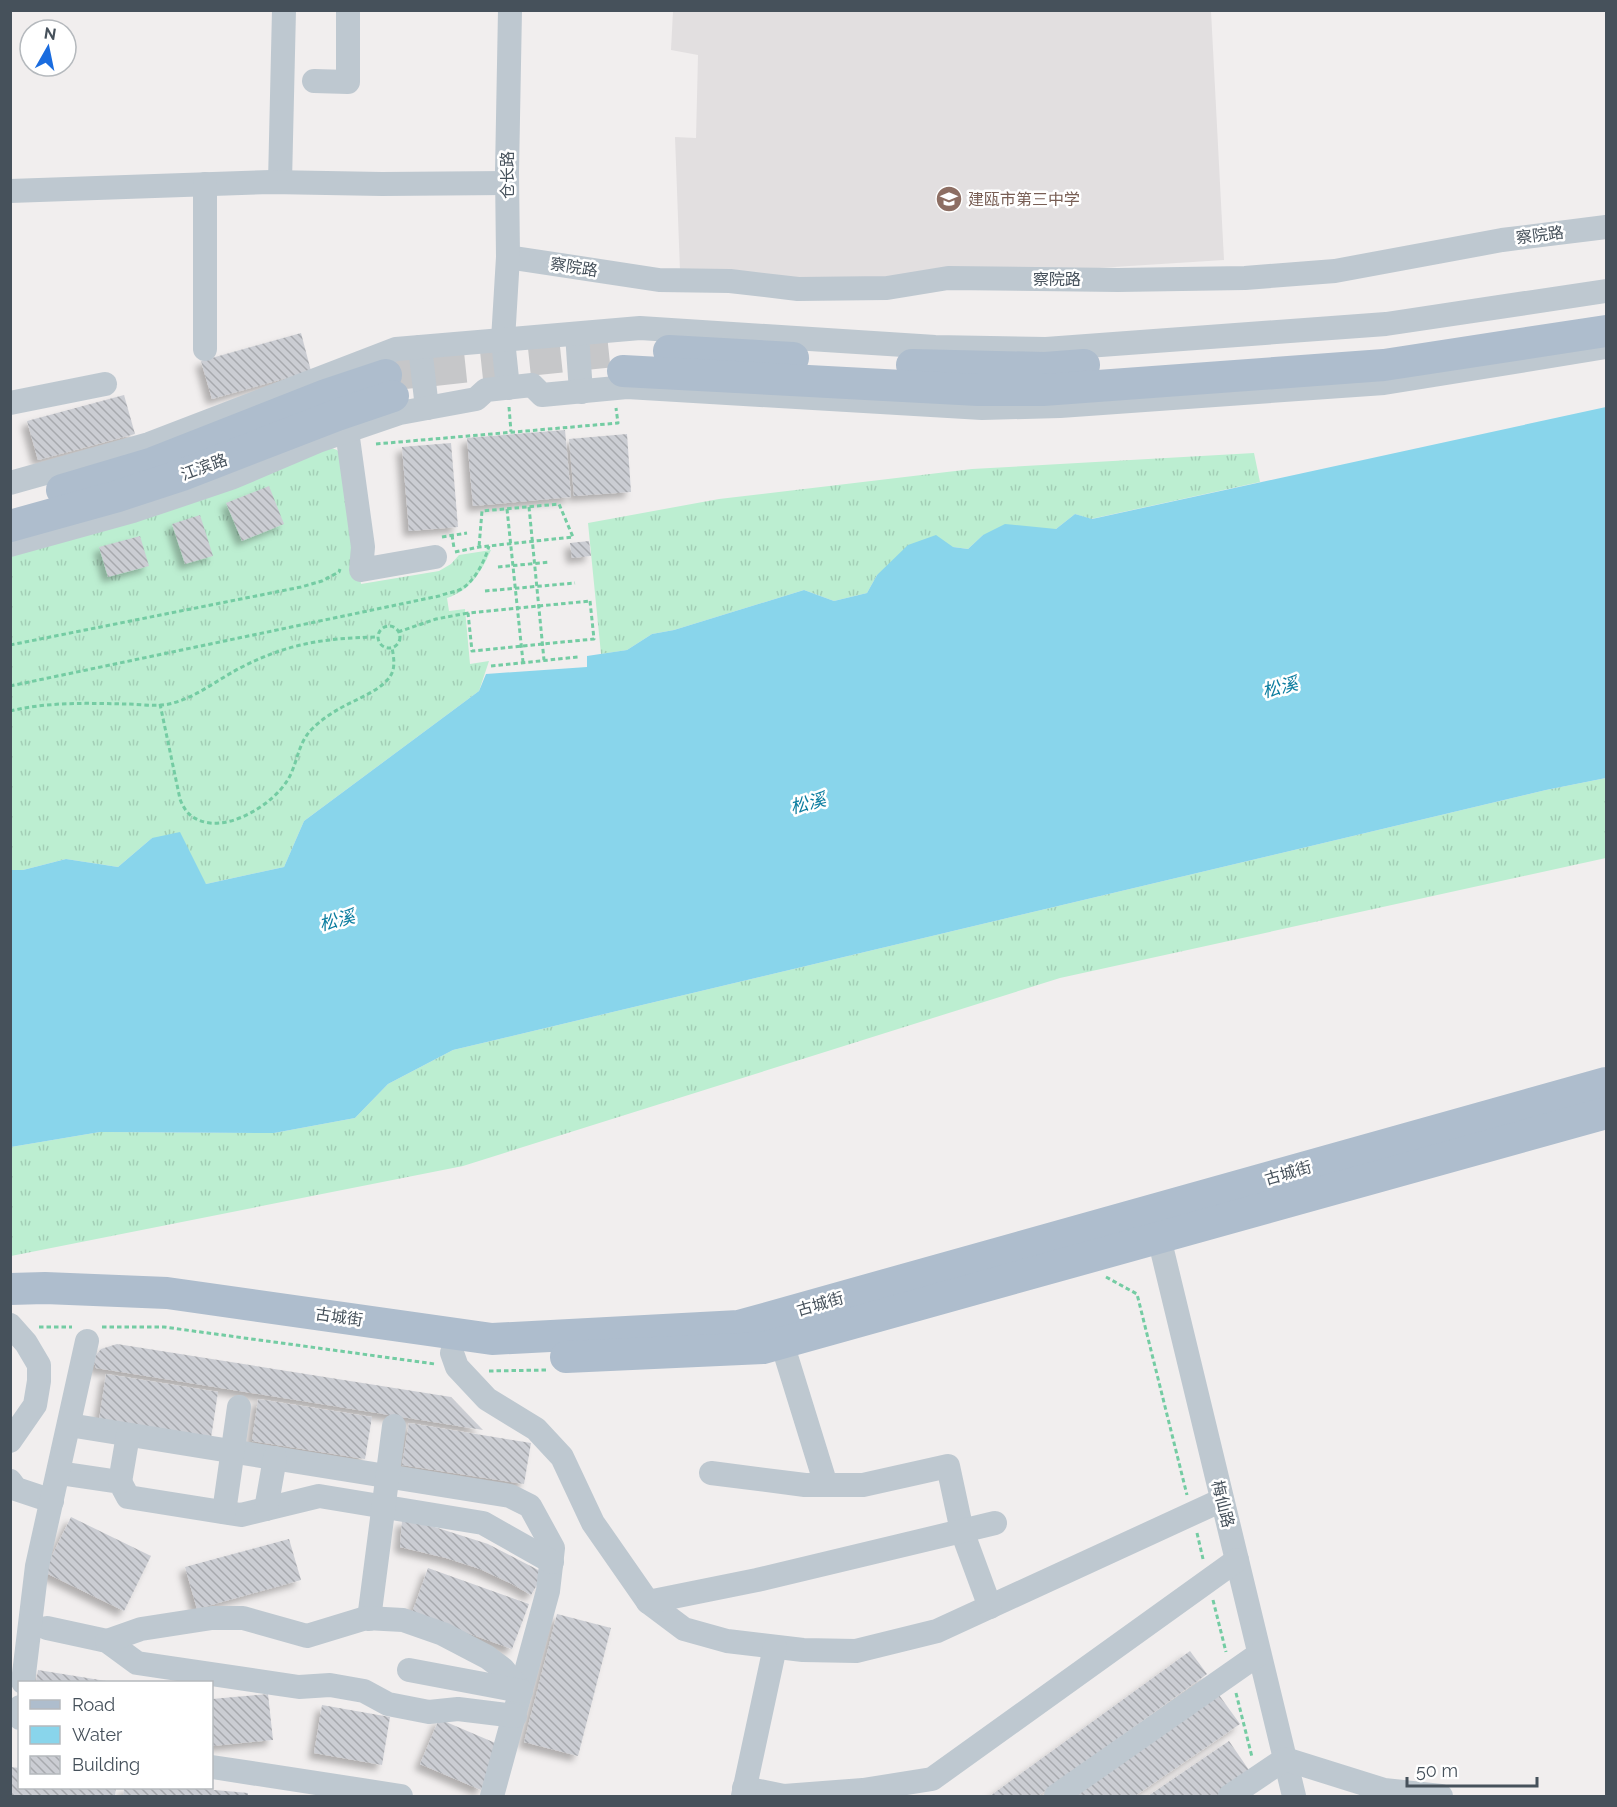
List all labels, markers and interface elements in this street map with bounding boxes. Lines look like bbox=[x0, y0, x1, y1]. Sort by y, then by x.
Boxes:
north arrow bbox=[18, 18, 78, 78]
text: N bbox=[43, 23, 58, 44]
street label: 仓长路 bbox=[498, 151, 517, 199]
school or university icon: 建瓯市第三中学 bbox=[934, 184, 964, 214]
place label: 建瓯市第三中学 bbox=[968, 190, 1080, 209]
street label: 察院路 bbox=[1515, 223, 1565, 247]
street label: 察院路 bbox=[549, 254, 599, 280]
street label: 察院路 bbox=[1033, 270, 1081, 289]
street label: 江滨路 bbox=[178, 450, 230, 484]
water label: 松溪 bbox=[1260, 672, 1302, 702]
water label: 松溪 bbox=[788, 788, 830, 818]
water label: 松溪 bbox=[317, 905, 359, 935]
street label: 古城街 bbox=[1262, 1157, 1314, 1189]
street label: 古城街 bbox=[794, 1288, 846, 1320]
street label: 古城街 bbox=[314, 1304, 364, 1330]
street label: 梅仙路 bbox=[1208, 1478, 1238, 1530]
legend bbox=[18, 1681, 213, 1789]
text: Road bbox=[72, 1694, 115, 1715]
text: Water bbox=[72, 1724, 123, 1745]
scale bar bbox=[1407, 1750, 1538, 1788]
text: Building bbox=[72, 1754, 140, 1775]
text: 50 m bbox=[1416, 1760, 1458, 1781]

